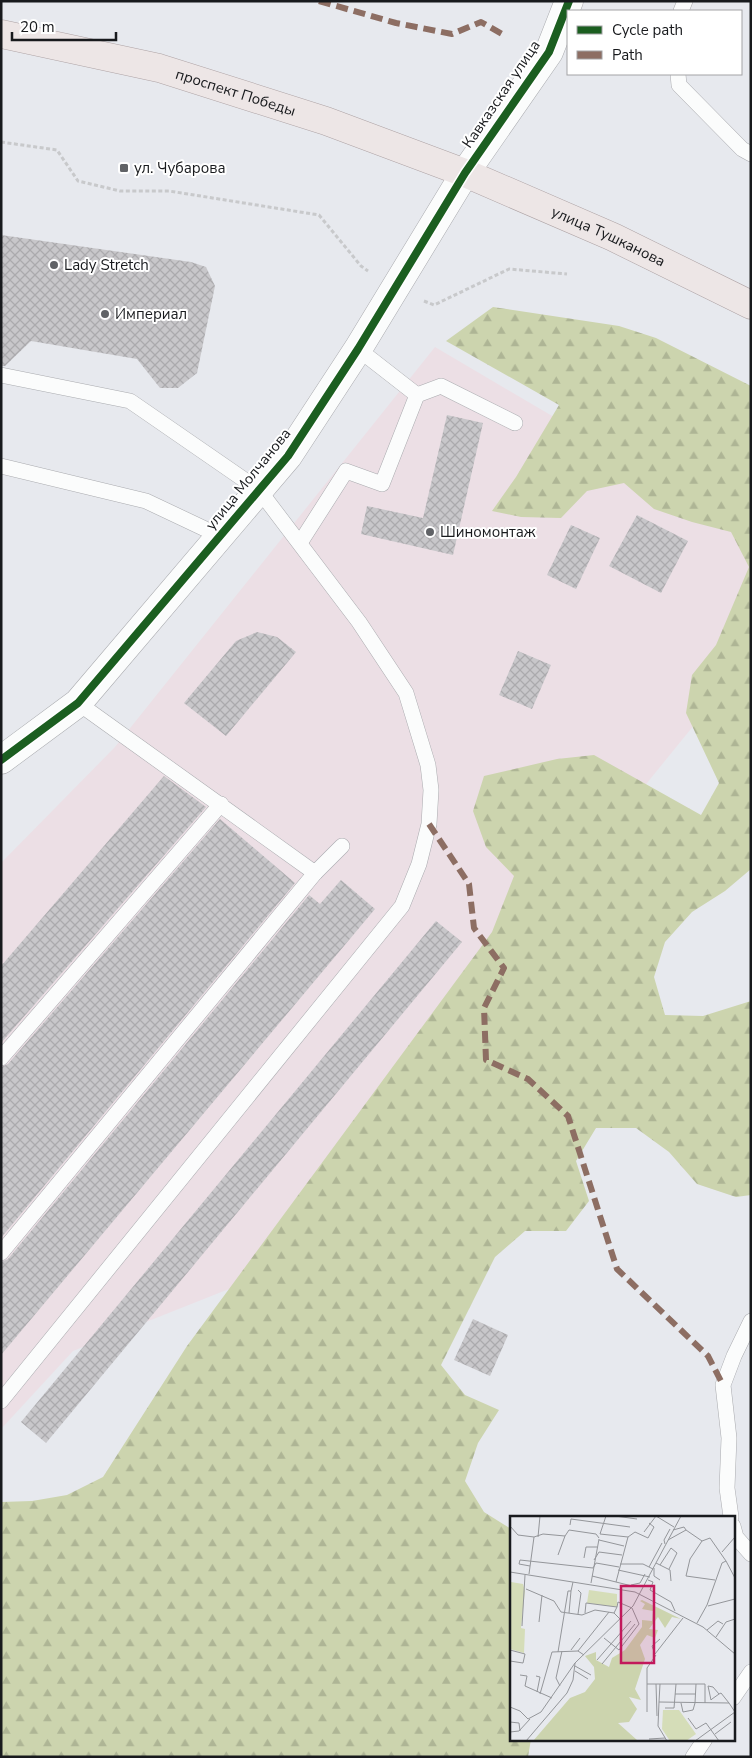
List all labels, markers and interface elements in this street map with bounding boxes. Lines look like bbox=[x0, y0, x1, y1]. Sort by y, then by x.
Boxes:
scale bar bbox=[12, 10, 116, 42]
legend bbox=[567, 10, 742, 75]
text: 20 m bbox=[20, 17, 55, 37]
text: Cycle path bbox=[612, 20, 683, 40]
street label: Кавказская улица bbox=[457, 36, 545, 152]
text: Path bbox=[612, 45, 643, 65]
street label: проспект Победы bbox=[173, 64, 298, 121]
place label: ул. Чубарова bbox=[134, 158, 226, 178]
marker: ул. Чубарова bbox=[118, 162, 130, 174]
street label: улица Тушканова bbox=[548, 202, 669, 271]
place label: Lady Stretch bbox=[64, 255, 149, 275]
marker: Lady Stretch bbox=[48, 259, 60, 271]
place label: Империал bbox=[115, 304, 187, 324]
marker: Империал bbox=[99, 308, 111, 320]
street label: улица Молчанова bbox=[201, 424, 295, 534]
place label: Шиномонтаж bbox=[440, 522, 536, 542]
marker: Шиномонтаж bbox=[424, 526, 436, 538]
inset map bbox=[510, 1516, 734, 1740]

